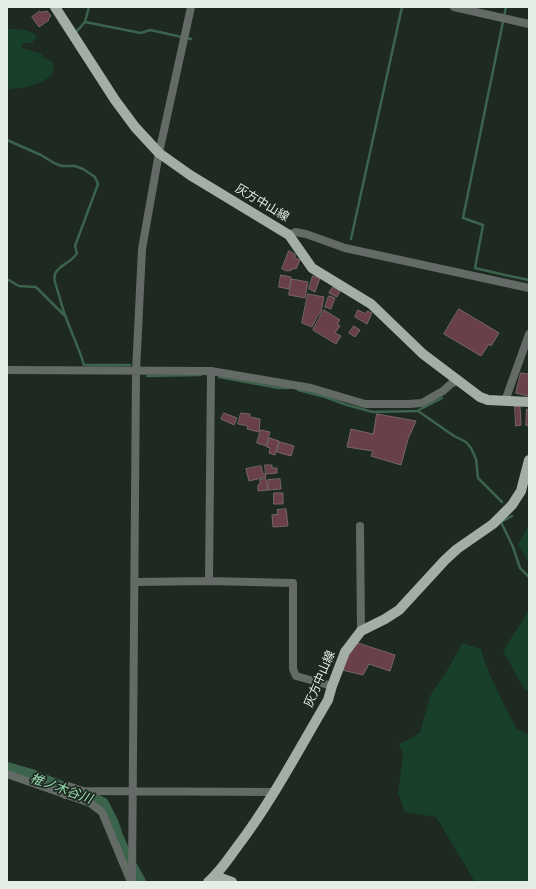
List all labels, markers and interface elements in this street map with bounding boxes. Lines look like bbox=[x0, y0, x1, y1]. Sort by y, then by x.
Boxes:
street label: 灰方中山線 bbox=[233, 181, 291, 225]
street label: 灰方中山線 bbox=[302, 649, 338, 709]
water label: 椎ノ木谷川 bbox=[28, 771, 94, 807]

